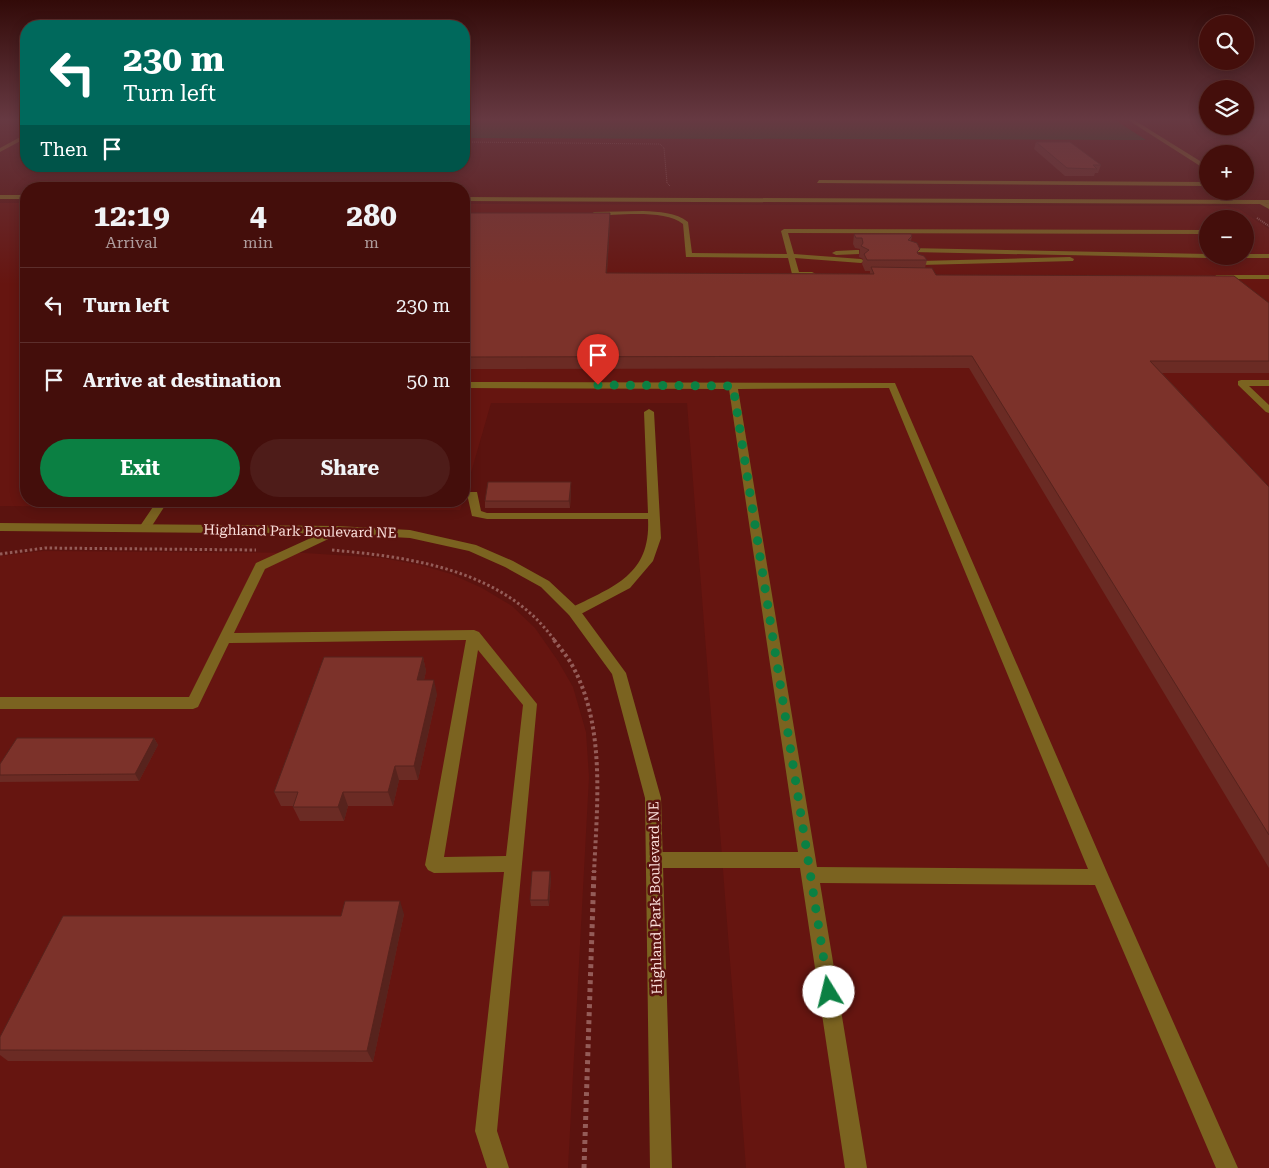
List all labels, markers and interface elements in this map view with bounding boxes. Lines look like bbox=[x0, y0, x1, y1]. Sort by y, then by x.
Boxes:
map controls bbox=[1199, 15, 1254, 265]
button: search bbox=[1199, 15, 1254, 70]
text: 230 m bbox=[123, 39, 224, 80]
icon: left bbox=[40, 40, 105, 105]
button: layers bbox=[1199, 80, 1254, 135]
text: Turn left bbox=[123, 81, 216, 106]
icon: arrive bbox=[98, 135, 126, 163]
text: Then bbox=[40, 138, 88, 161]
button: + bbox=[1199, 145, 1254, 200]
text: 12:19 bbox=[93, 198, 170, 233]
text: 4 bbox=[250, 198, 266, 233]
text: 280 bbox=[346, 198, 397, 233]
button: − bbox=[1199, 210, 1254, 265]
text: Arrival bbox=[106, 233, 158, 252]
text: min bbox=[243, 233, 273, 252]
text: m bbox=[364, 233, 379, 252]
icon: left bbox=[40, 291, 68, 319]
text: Turn left bbox=[83, 294, 169, 317]
text: 230 m bbox=[396, 294, 450, 317]
pin bbox=[577, 334, 619, 385]
icon: arrive bbox=[584, 341, 612, 369]
icon: arrive bbox=[40, 366, 68, 394]
text: Arrive at destination bbox=[83, 369, 281, 392]
text: 50 m bbox=[407, 369, 450, 392]
button: Exit bbox=[40, 439, 240, 497]
button: Share bbox=[250, 439, 450, 497]
street label: Highland Park Boulevard NE bbox=[203, 521, 397, 541]
street label: Highland Park Boulevard NE bbox=[645, 801, 665, 995]
position arrow bbox=[802, 965, 854, 1017]

